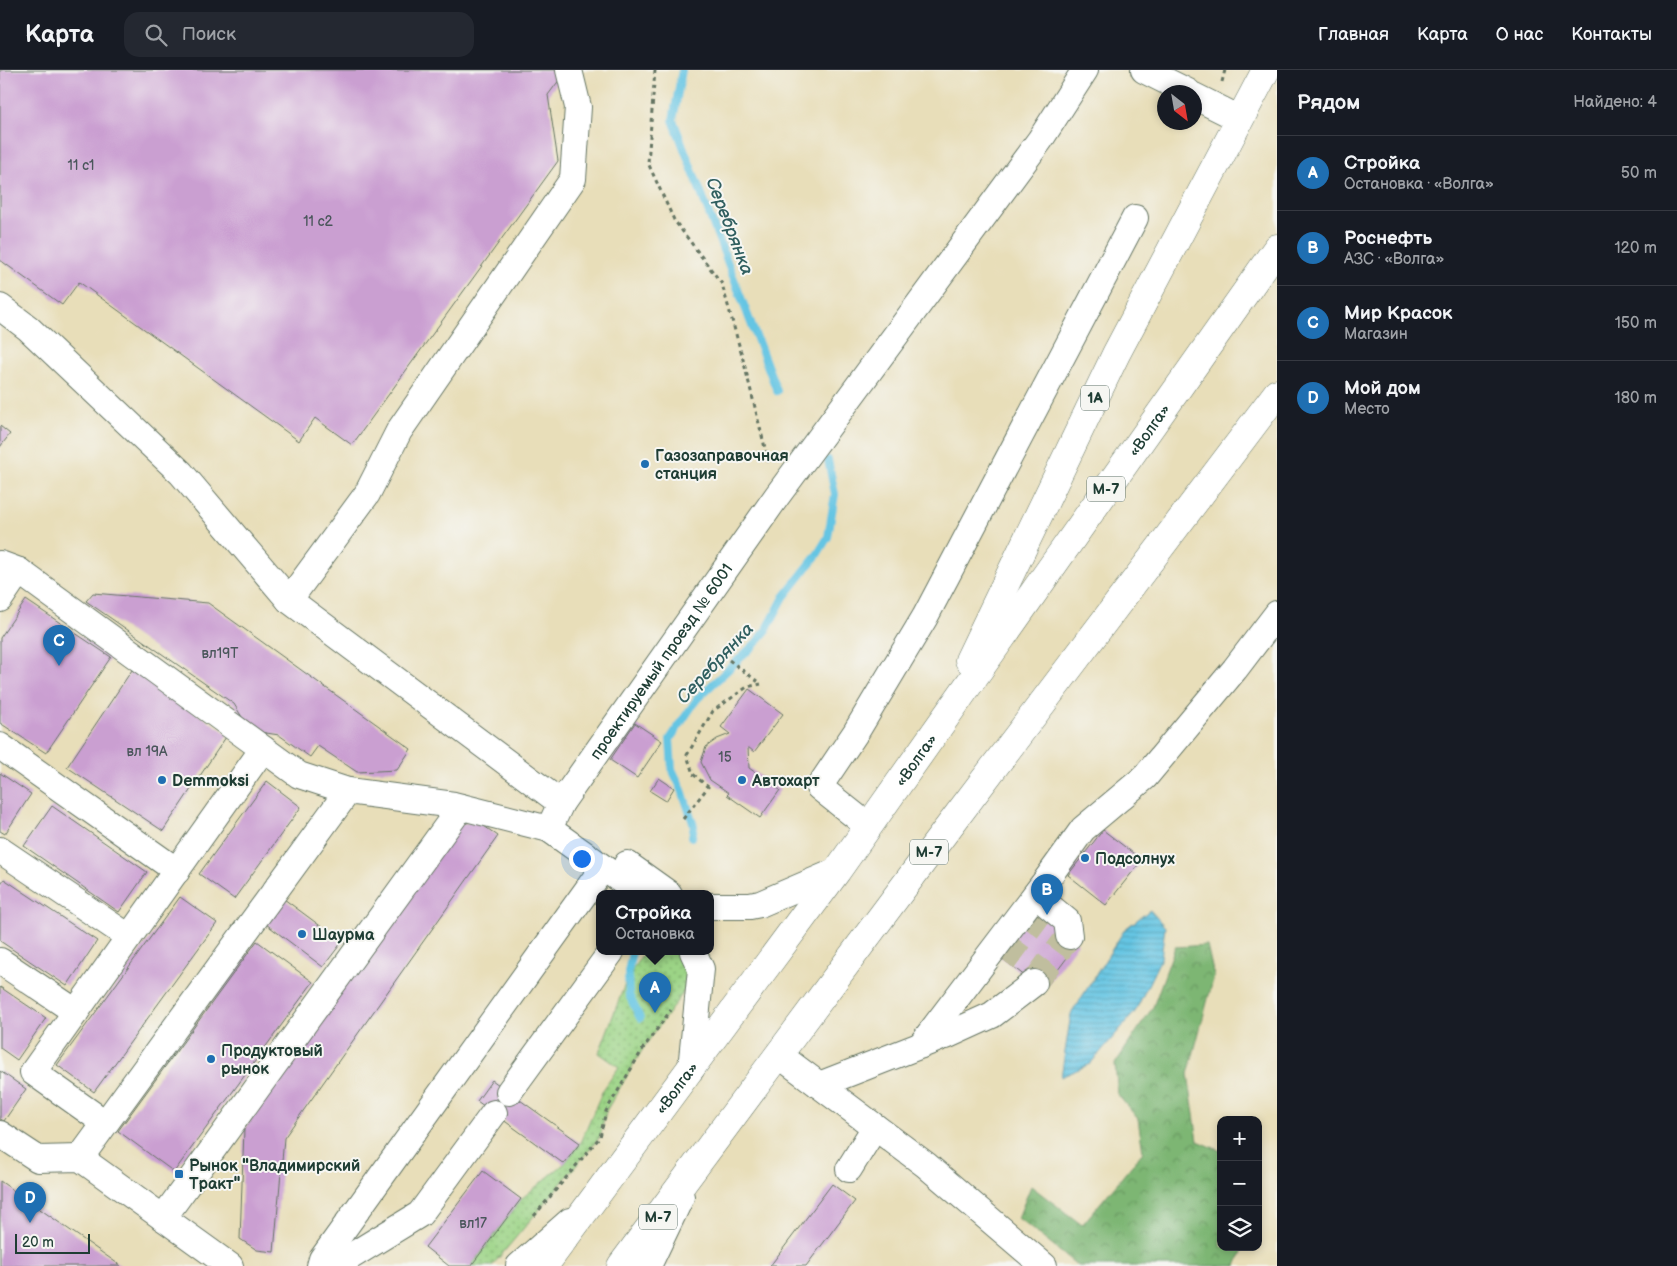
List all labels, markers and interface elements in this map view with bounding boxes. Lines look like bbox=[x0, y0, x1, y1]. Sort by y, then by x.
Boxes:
search box bbox=[124, 12, 474, 57]
text: Карта bbox=[25, 20, 94, 49]
icon: search bbox=[142, 21, 170, 49]
text: Поиск bbox=[182, 23, 236, 46]
text: Главная bbox=[1318, 24, 1389, 45]
text: Карта bbox=[1417, 24, 1468, 45]
text: О нас bbox=[1496, 24, 1543, 45]
text: Контакты bbox=[1571, 24, 1652, 45]
north arrow bbox=[1157, 85, 1202, 130]
text: Рядом bbox=[1297, 90, 1360, 115]
text: Найдено: 4 bbox=[1573, 93, 1657, 112]
text: Стройка bbox=[1344, 152, 1420, 175]
house number: 11 с1 bbox=[68, 157, 94, 174]
text: A bbox=[1308, 164, 1318, 183]
text: 50 m bbox=[1621, 164, 1657, 183]
water label: Серебрянка bbox=[701, 174, 758, 278]
text: Остановка · «Волга» bbox=[1344, 175, 1494, 194]
house number: 11 с2 bbox=[303, 213, 334, 230]
text: Роснефть bbox=[1344, 227, 1432, 250]
text: B bbox=[1307, 239, 1319, 258]
text: 120 m bbox=[1614, 239, 1657, 258]
text: АЗС · «Волга» bbox=[1344, 250, 1444, 269]
text: Мир Красок bbox=[1344, 302, 1452, 325]
text: C bbox=[1307, 314, 1319, 333]
text: 150 m bbox=[1615, 314, 1657, 333]
text: Магазин bbox=[1344, 325, 1408, 344]
text: Мой дом bbox=[1344, 377, 1421, 400]
road number: 1A bbox=[1081, 386, 1109, 410]
text: D bbox=[1307, 389, 1319, 408]
text: 180 m bbox=[1615, 389, 1657, 408]
text: Место bbox=[1344, 400, 1390, 419]
street label: «Волга» bbox=[1125, 401, 1175, 461]
place label: Газозаправочная станция bbox=[655, 447, 789, 484]
marker: Газозаправочная станция bbox=[639, 458, 651, 470]
road number: М-7 bbox=[1087, 476, 1125, 502]
street label: проектируемый проезд № 6001 bbox=[587, 560, 737, 764]
water label: Серебрянка bbox=[673, 619, 758, 708]
pin: C bbox=[43, 625, 75, 666]
house number: вл19Т bbox=[202, 645, 239, 662]
street label: «Волга» bbox=[892, 731, 942, 791]
house number: вл 19А bbox=[126, 743, 168, 760]
house number: 15 bbox=[718, 749, 732, 766]
place label: Demmoksi bbox=[172, 772, 249, 791]
place label: Автохарт bbox=[751, 772, 820, 791]
marker: Demmoksi bbox=[156, 774, 168, 786]
marker: Автохарт bbox=[736, 774, 748, 786]
road number: М-7 bbox=[910, 840, 948, 864]
your location bbox=[569, 846, 595, 872]
place label: Подсолнух bbox=[1095, 850, 1175, 869]
marker: Подсолнух bbox=[1079, 852, 1091, 864]
pin: B bbox=[1031, 874, 1063, 915]
popup bbox=[596, 890, 714, 955]
text: Стройка bbox=[615, 902, 691, 925]
text: Остановка bbox=[615, 925, 695, 944]
place label: Шаурма bbox=[312, 926, 375, 945]
marker: Шаурма bbox=[296, 928, 308, 940]
pin: A bbox=[639, 972, 671, 1013]
place label: Продуктовый рынок bbox=[221, 1042, 323, 1079]
marker: Продуктовый рынок bbox=[205, 1053, 217, 1065]
street label: «Волга» bbox=[652, 1059, 703, 1118]
map controls bbox=[1217, 1116, 1262, 1251]
button: + bbox=[1217, 1116, 1262, 1161]
place label: Рынок "Владимирский Тракт" bbox=[189, 1157, 360, 1194]
button: − bbox=[1217, 1161, 1262, 1206]
marker: Рынок "Владимирский Тракт" bbox=[173, 1168, 185, 1180]
pin: D bbox=[14, 1182, 46, 1223]
road number: М-7 bbox=[639, 1204, 677, 1230]
button: layers bbox=[1217, 1206, 1262, 1251]
house number: вл17 bbox=[459, 1215, 487, 1232]
scale bar bbox=[15, 1231, 90, 1254]
text: 20 m bbox=[22, 1234, 54, 1251]

